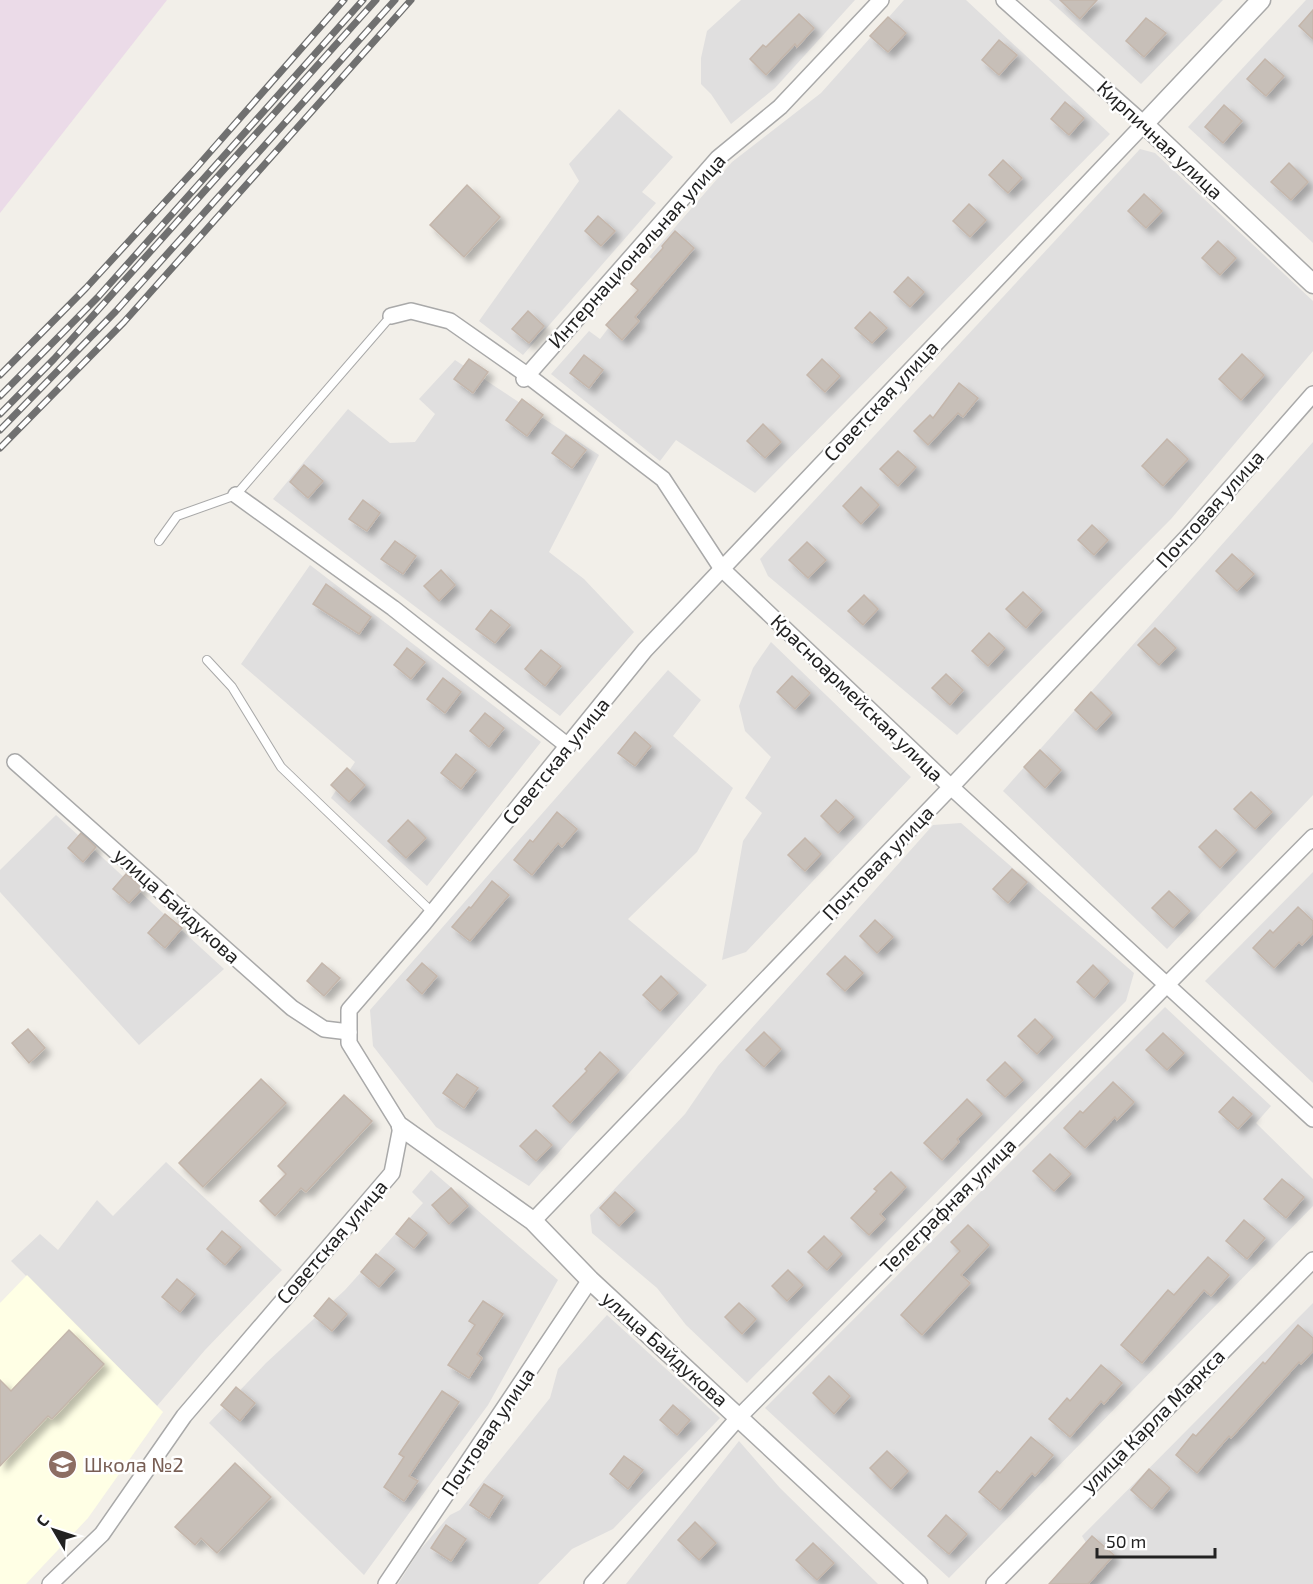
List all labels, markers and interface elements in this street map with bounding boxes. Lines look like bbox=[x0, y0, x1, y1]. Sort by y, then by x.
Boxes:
street label: Кирпичная улица bbox=[1092, 75, 1229, 204]
street label: Интернациональная улица bbox=[543, 148, 731, 353]
street label: Советская улица bbox=[818, 335, 943, 466]
street label: Почтовая улица bbox=[1150, 445, 1269, 573]
street label: Красноармейская улица bbox=[766, 609, 949, 787]
street label: Советская улица bbox=[497, 692, 615, 829]
street label: Почтовая улица bbox=[817, 800, 939, 925]
street label: улица Байдукова bbox=[109, 842, 246, 969]
street label: Телеграфная улица bbox=[874, 1132, 1021, 1279]
street label: Советская улица bbox=[271, 1174, 392, 1309]
street label: улица Байдукова bbox=[597, 1285, 734, 1412]
street label: улица Карла Маркса bbox=[1075, 1343, 1230, 1498]
street label: Почтовая улица bbox=[435, 1363, 540, 1501]
school or university icon: Школа №2 bbox=[47, 1449, 79, 1481]
place label: Школа №2 bbox=[84, 1452, 184, 1476]
north arrow bbox=[24, 1500, 84, 1560]
text: С bbox=[32, 1511, 52, 1530]
scale bar bbox=[1097, 1521, 1216, 1559]
text: 50 m bbox=[1106, 1530, 1146, 1552]

